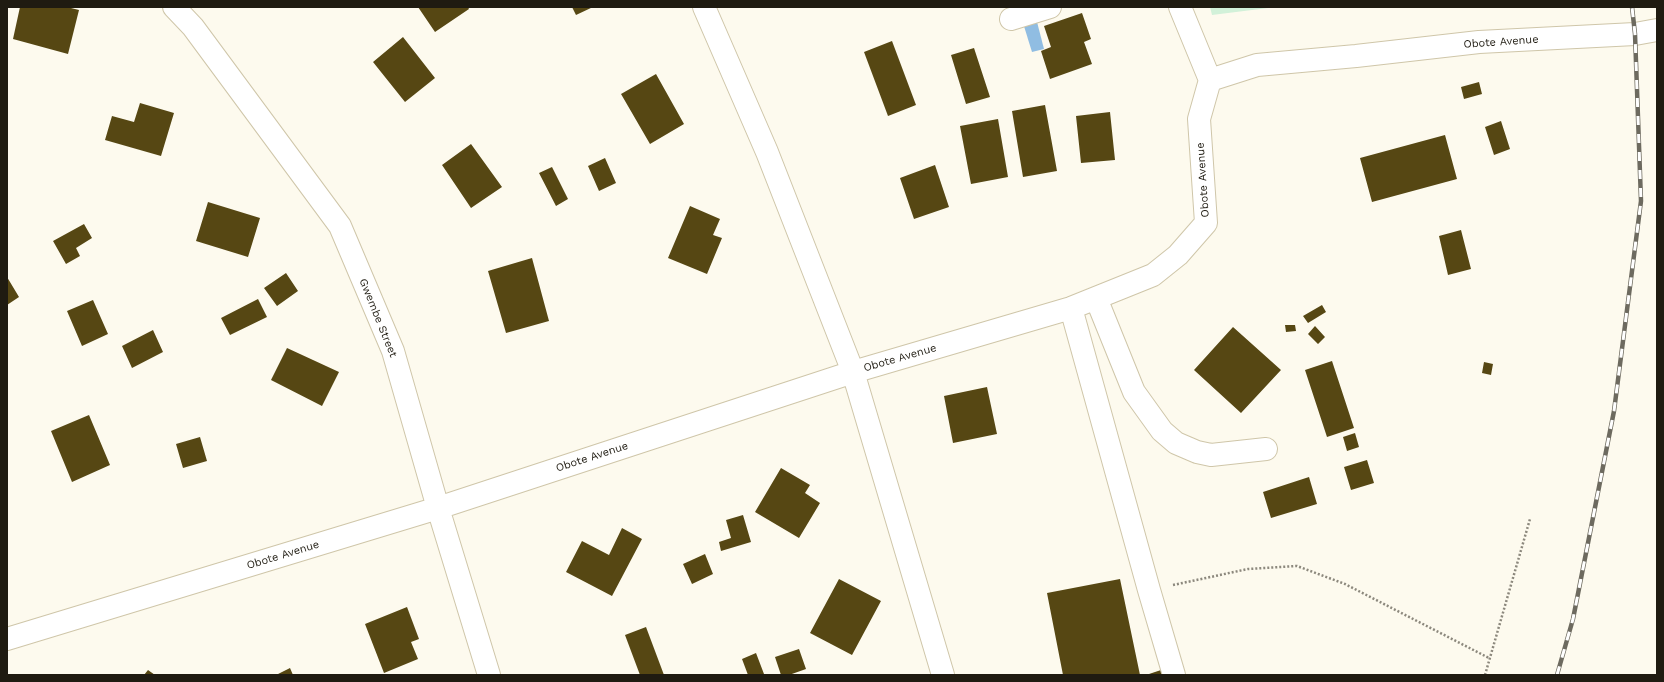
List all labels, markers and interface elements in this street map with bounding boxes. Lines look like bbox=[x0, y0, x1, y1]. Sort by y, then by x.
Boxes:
street label: Obote Avenue bbox=[1463, 33, 1539, 51]
street label: Obote Avenue bbox=[1194, 142, 1212, 218]
street label: Gwembe Street bbox=[356, 277, 400, 359]
street label: Obote Avenue bbox=[862, 341, 938, 375]
street label: Obote Avenue bbox=[554, 439, 630, 475]
street label: Obote Avenue bbox=[245, 538, 321, 572]

